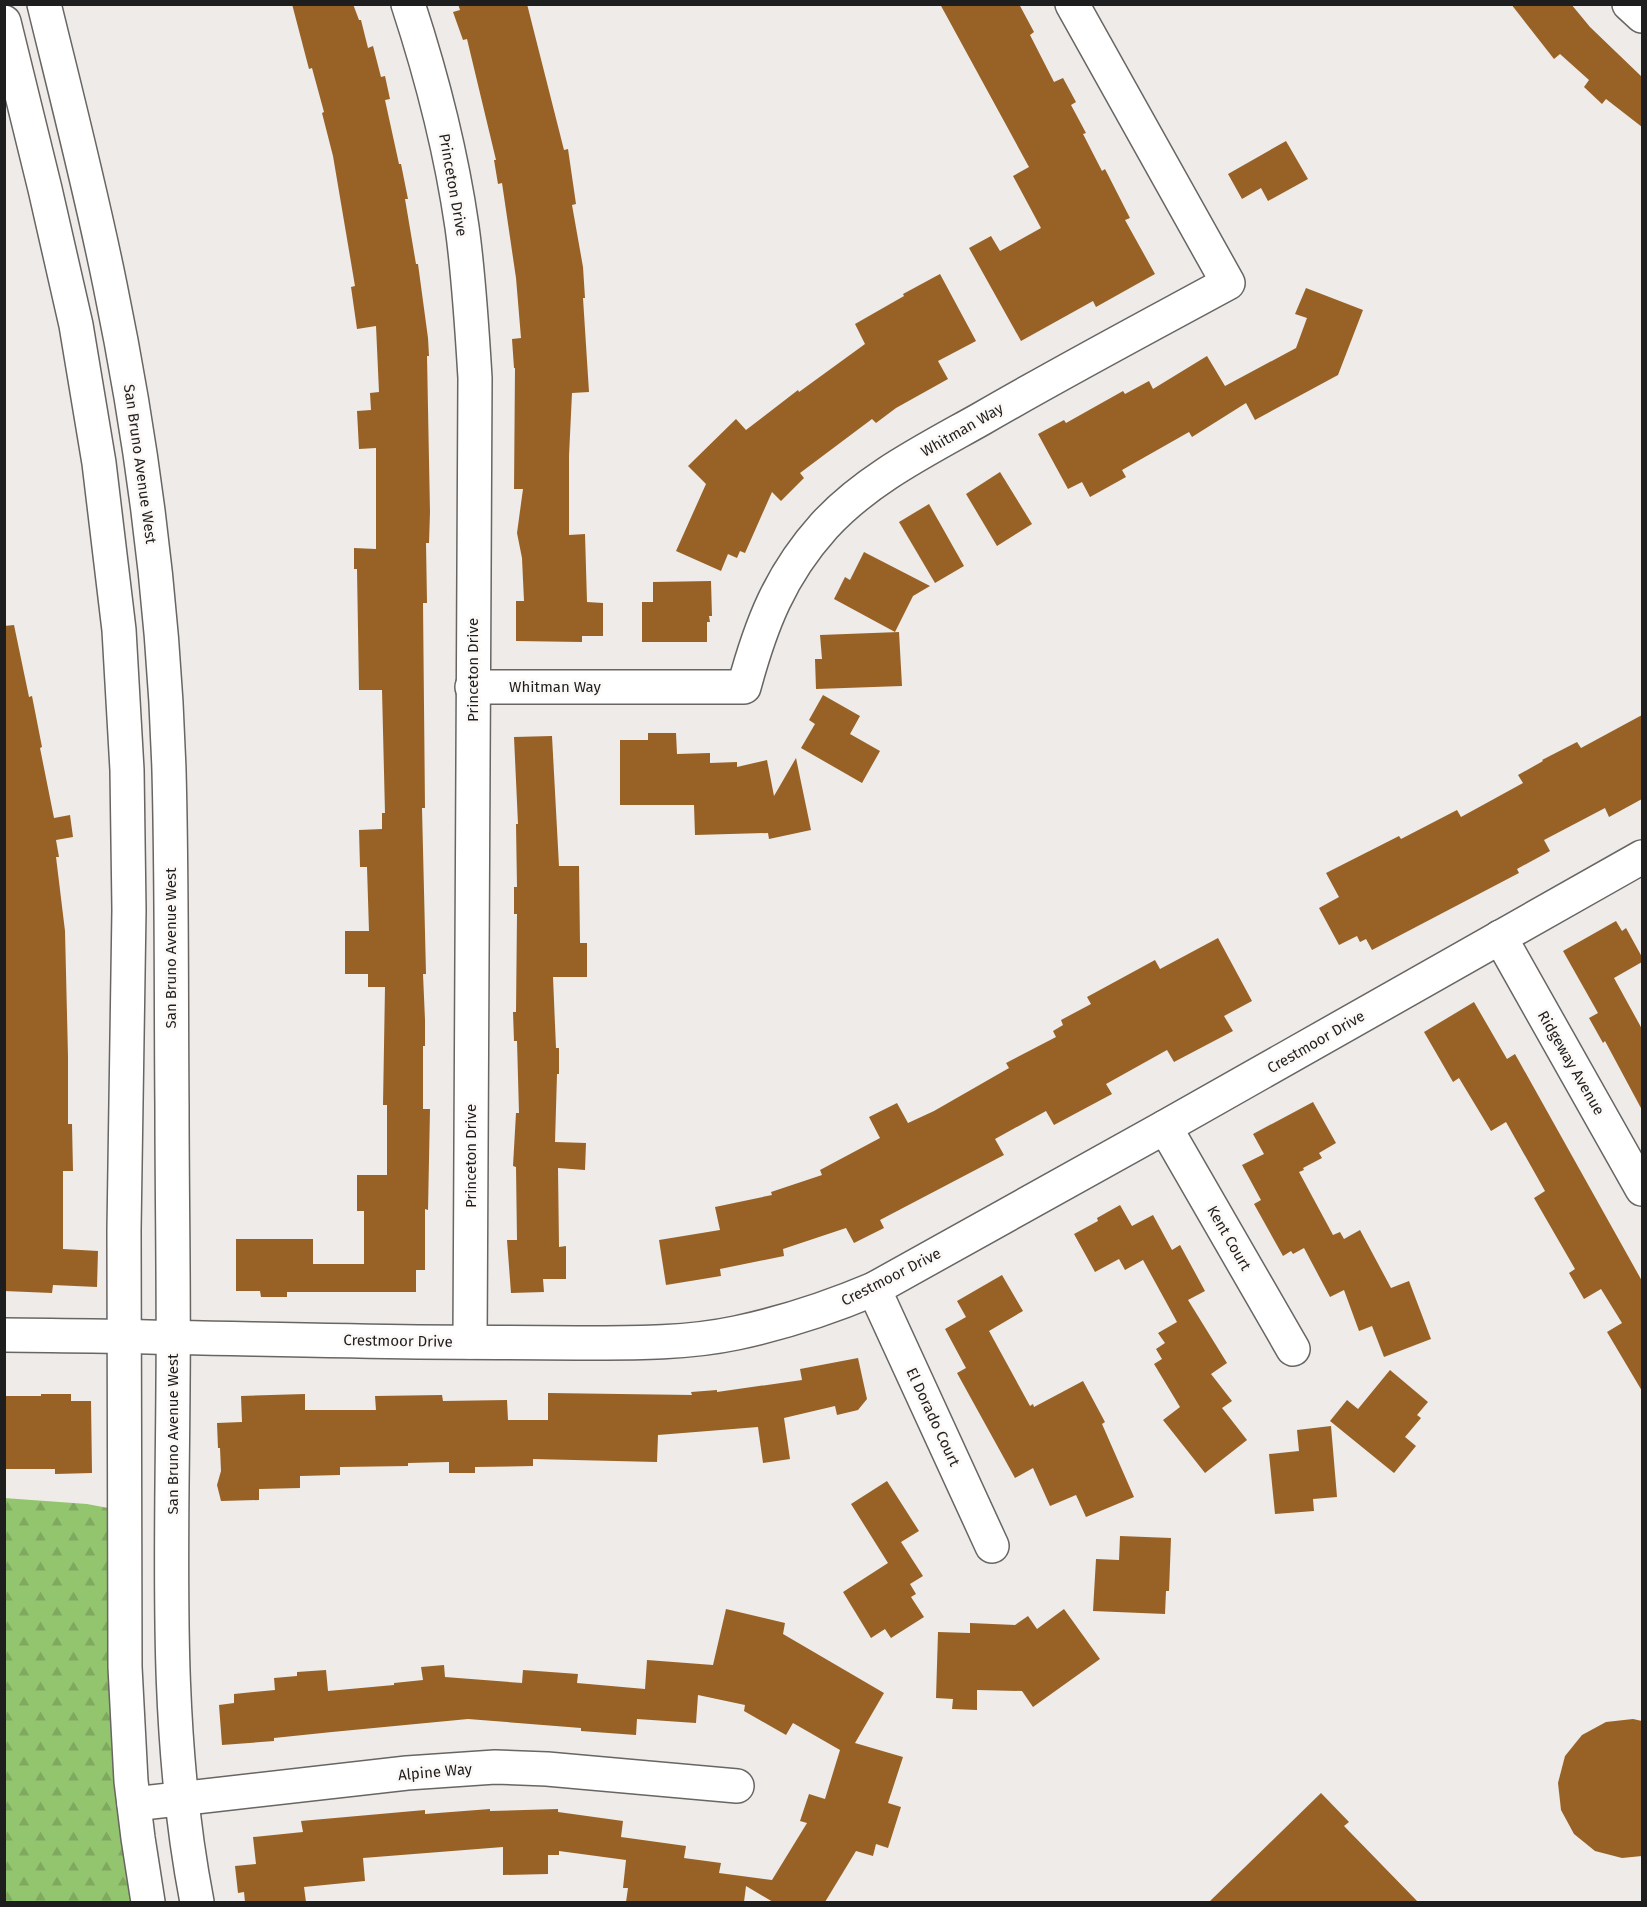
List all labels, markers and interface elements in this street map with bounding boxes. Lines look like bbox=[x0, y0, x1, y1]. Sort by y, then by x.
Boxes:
street label: Princeton Drive bbox=[435, 132, 471, 238]
street label: San Bruno Avenue West bbox=[120, 383, 160, 545]
street label: Whitman Way bbox=[918, 399, 1007, 461]
street label: Princeton Drive bbox=[464, 618, 482, 722]
street label: Whitman Way bbox=[509, 678, 602, 696]
street label: San Bruno Avenue West bbox=[162, 867, 180, 1028]
street label: Crestmoor Drive bbox=[1264, 1007, 1368, 1077]
street label: Ridgeway Avenue bbox=[1534, 1008, 1608, 1118]
street label: Princeton Drive bbox=[462, 1104, 480, 1208]
street label: Kent Court bbox=[1203, 1202, 1255, 1274]
street label: Crestmoor Drive bbox=[838, 1244, 944, 1310]
street label: Crestmoor Drive bbox=[343, 1331, 453, 1351]
street label: San Bruno Avenue West bbox=[164, 1353, 182, 1514]
street label: El Dorado Court bbox=[902, 1365, 964, 1470]
street label: Alpine Way bbox=[397, 1760, 473, 1784]

